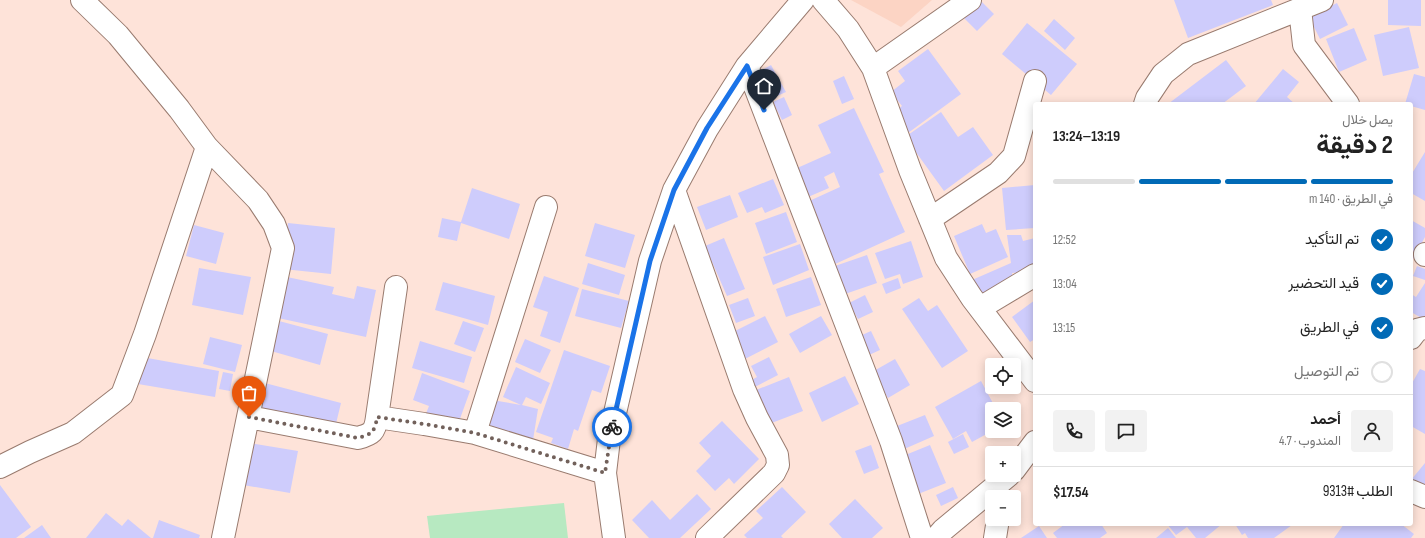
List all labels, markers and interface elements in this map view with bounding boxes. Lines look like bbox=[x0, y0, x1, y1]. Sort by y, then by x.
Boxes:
pin bbox=[747, 69, 781, 110]
icon: home bbox=[753, 75, 775, 97]
text: يصل خلال bbox=[1342, 112, 1393, 128]
text: 13:19–13:24 bbox=[1053, 127, 1120, 146]
text: 2 دقيقة bbox=[1316, 130, 1393, 161]
text: في الطريق · 140 m bbox=[1309, 191, 1393, 207]
icon: check bbox=[1371, 229, 1393, 251]
text: تم التأكيد bbox=[1305, 230, 1359, 249]
text: 12:52 bbox=[1053, 232, 1076, 248]
icon: check bbox=[1371, 273, 1393, 295]
text: قيد التحضير bbox=[1288, 274, 1359, 293]
text: 13:04 bbox=[1053, 276, 1077, 292]
icon: check bbox=[1371, 317, 1393, 339]
text: في الطريق bbox=[1300, 318, 1359, 337]
text: 13:15 bbox=[1053, 320, 1075, 336]
map controls bbox=[985, 358, 1021, 526]
button: locate bbox=[985, 358, 1021, 394]
text: تم التوصيل bbox=[1294, 362, 1359, 381]
pin bbox=[232, 376, 266, 417]
icon: bag bbox=[238, 382, 260, 404]
button: layers bbox=[985, 402, 1021, 438]
courier bbox=[592, 407, 632, 447]
button: phone bbox=[1053, 410, 1095, 452]
button: chat bbox=[1105, 410, 1147, 452]
text: أحمد bbox=[1310, 410, 1341, 429]
button: person bbox=[1351, 410, 1393, 452]
icon: bike bbox=[601, 416, 623, 438]
text: المندوب · 4.7 bbox=[1279, 433, 1341, 449]
button: + bbox=[985, 446, 1021, 482]
text: الطلب #9313 bbox=[1323, 482, 1393, 501]
text: $17.54 bbox=[1053, 483, 1089, 502]
button: − bbox=[985, 490, 1021, 526]

